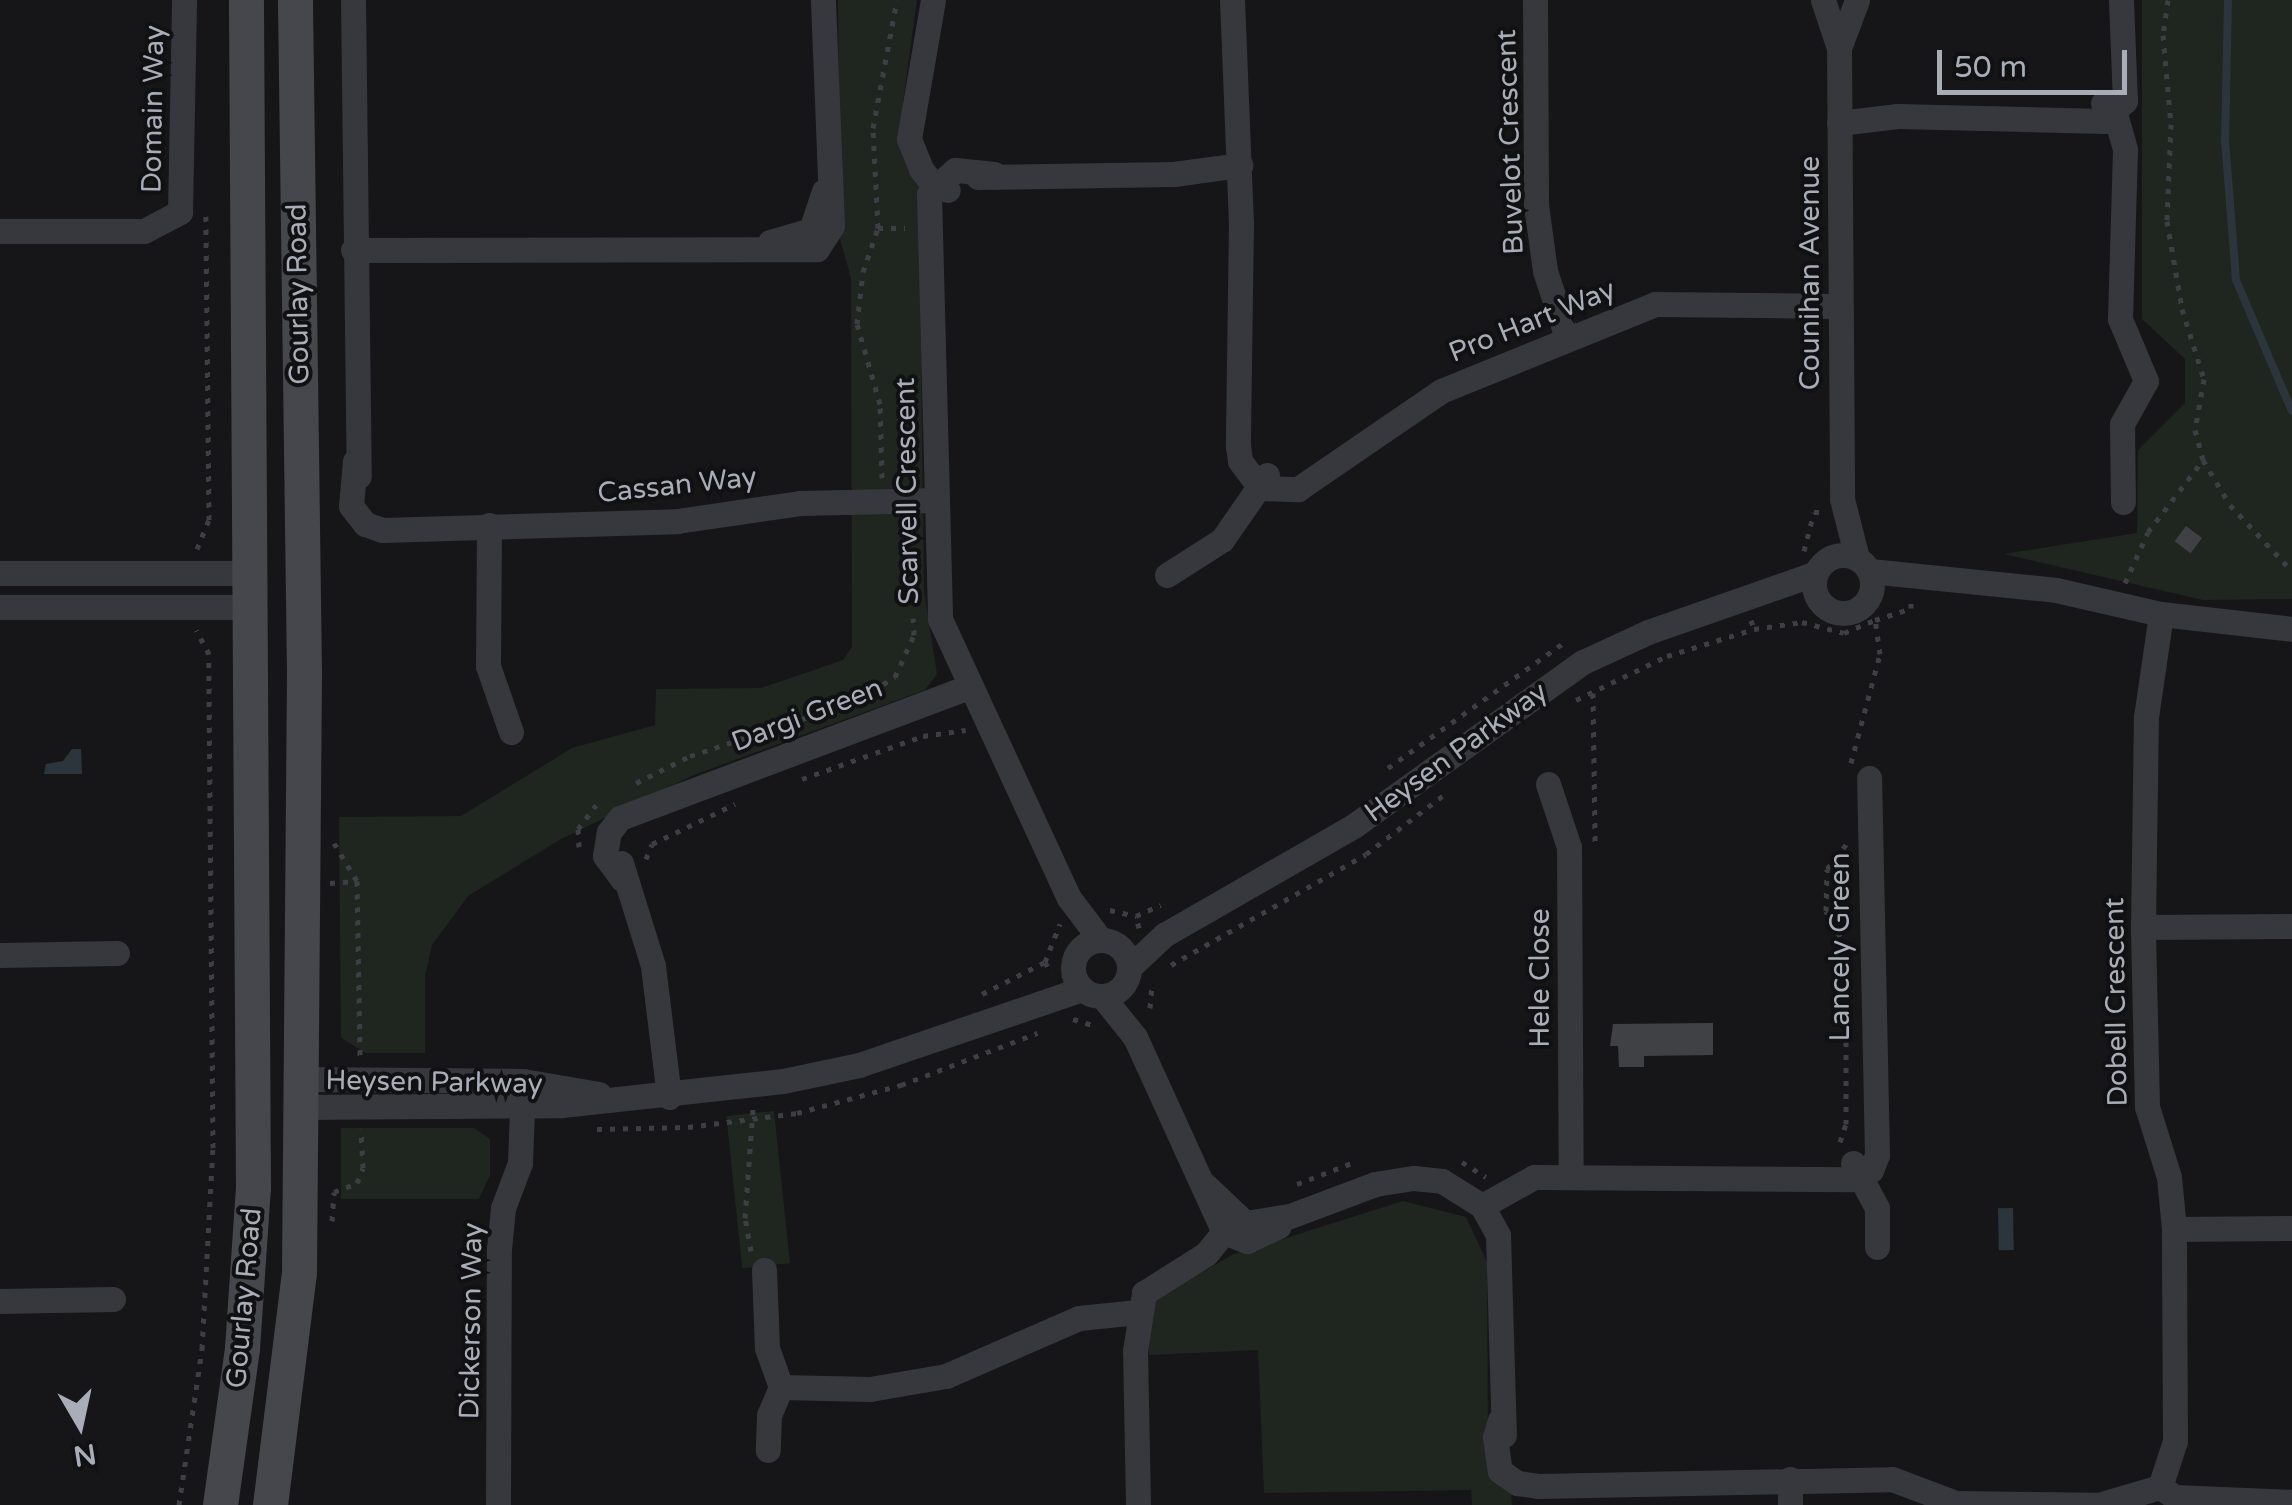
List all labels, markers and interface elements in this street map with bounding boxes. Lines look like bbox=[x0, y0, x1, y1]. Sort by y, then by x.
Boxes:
street label: Domain Way bbox=[135, 25, 171, 193]
street label: Buvelot Crescent bbox=[1489, 29, 1531, 255]
scale bar bbox=[1942, 30, 2132, 92]
text: 50 m bbox=[1954, 49, 2027, 86]
street label: Counihan Avenue bbox=[1793, 156, 1827, 390]
street label: Gourlay Road bbox=[280, 203, 316, 385]
street label: Pro Hart Way bbox=[1444, 272, 1620, 370]
street label: Scarvell Crescent bbox=[888, 377, 926, 605]
street label: Cassan Way bbox=[596, 460, 758, 510]
street label: Dargi Green bbox=[727, 671, 887, 759]
street label: Heysen Parkway bbox=[1358, 675, 1554, 829]
street label: Lancely Green bbox=[1823, 852, 1857, 1042]
street label: Dobell Crescent bbox=[2097, 897, 2135, 1107]
street label: Hele Close bbox=[1523, 908, 1557, 1048]
street label: Heysen Parkway bbox=[325, 1063, 543, 1101]
street label: Gourlay Road bbox=[219, 1206, 269, 1390]
street label: Dickerson Way bbox=[452, 1222, 490, 1420]
north arrow bbox=[30, 1375, 130, 1475]
text: N bbox=[71, 1436, 98, 1473]

